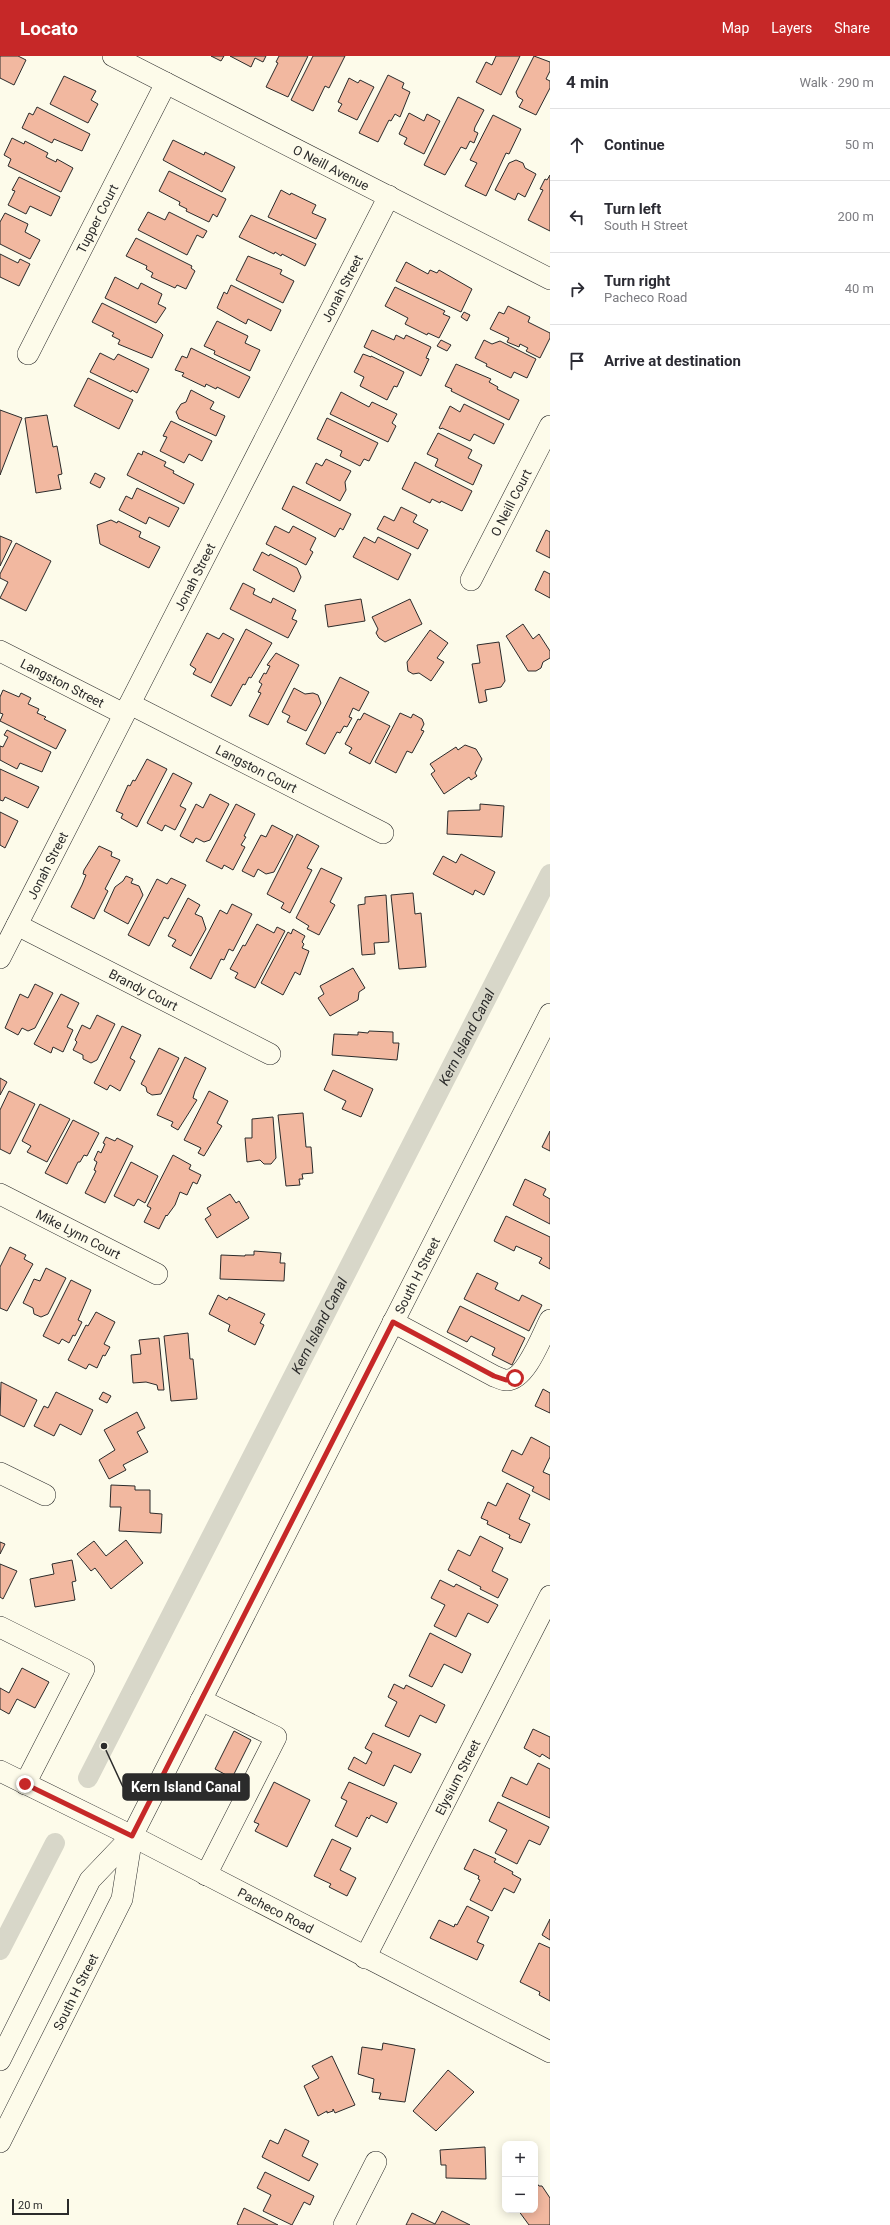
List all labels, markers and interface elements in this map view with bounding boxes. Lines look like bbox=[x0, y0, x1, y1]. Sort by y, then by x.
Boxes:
text: Locato bbox=[20, 17, 78, 40]
text: Map bbox=[722, 20, 749, 36]
text: Layers bbox=[771, 20, 812, 36]
text: Share bbox=[834, 20, 870, 36]
text: 4 min bbox=[566, 72, 609, 92]
text: Walk · 290 m bbox=[799, 75, 874, 90]
icon: ahead bbox=[566, 134, 588, 156]
text: Continue bbox=[604, 136, 665, 154]
text: 50 m bbox=[845, 137, 874, 152]
street label: O Neill Avenue bbox=[291, 142, 372, 193]
street label: Tupper Court bbox=[73, 181, 121, 256]
text: Turn left bbox=[604, 200, 661, 218]
icon: left bbox=[566, 206, 588, 228]
text: 200 m bbox=[837, 209, 874, 224]
text: South H Street bbox=[604, 218, 688, 233]
street label: Jonah Street bbox=[318, 252, 365, 324]
text: Turn right bbox=[604, 272, 670, 290]
icon: right bbox=[566, 278, 588, 300]
text: 40 m bbox=[845, 281, 874, 296]
text: Pacheco Road bbox=[604, 290, 687, 305]
icon: arrive bbox=[566, 350, 588, 372]
text: Arrive at destination bbox=[604, 352, 741, 370]
street label: O Neill Court bbox=[487, 467, 534, 539]
street label: Jonah Street bbox=[171, 541, 218, 613]
street label: Langston Street bbox=[18, 655, 107, 710]
street label: Langston Court bbox=[213, 742, 300, 795]
street label: Jonah Street bbox=[24, 829, 71, 902]
street label: Brandy Court bbox=[107, 966, 180, 1013]
water label: Kern Island Canal bbox=[435, 986, 498, 1088]
street label: Mike Lynn Court bbox=[34, 1206, 123, 1262]
street label: South H Street bbox=[391, 1235, 443, 1316]
water label: Kern Island Canal bbox=[288, 1274, 351, 1376]
route start bbox=[506, 1369, 524, 1387]
street label: Elysium Street bbox=[432, 1737, 483, 1818]
callout: Kern Island Canal bbox=[123, 1774, 249, 1800]
route end bbox=[16, 1775, 34, 1793]
text: Kern Island Canal bbox=[131, 1779, 241, 1795]
street label: Pacheco Road bbox=[235, 1884, 316, 1936]
street label: South H Street bbox=[50, 1951, 101, 2033]
map controls bbox=[502, 2141, 538, 2213]
button: + bbox=[502, 2141, 538, 2177]
button: − bbox=[502, 2177, 538, 2213]
scale bar bbox=[12, 2197, 69, 2216]
text: 20 m bbox=[18, 2199, 43, 2212]

